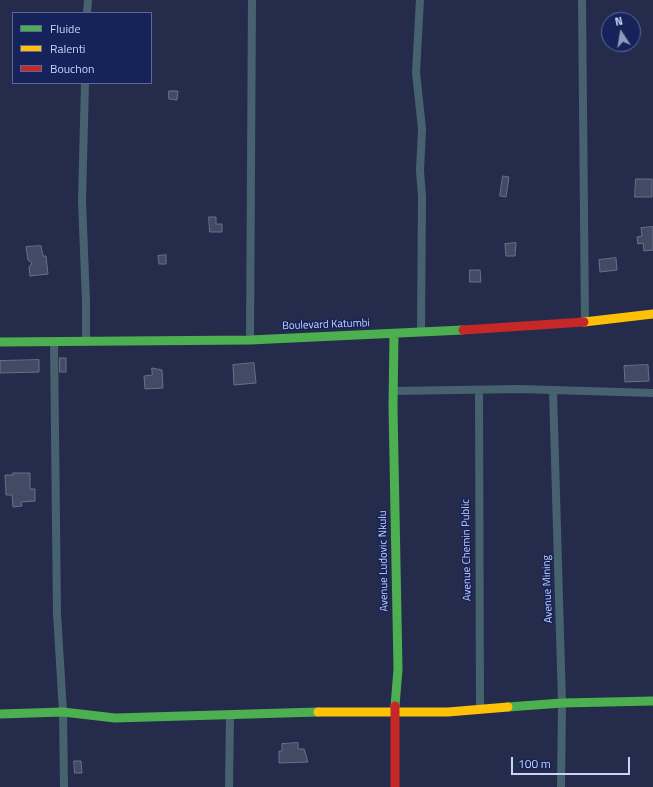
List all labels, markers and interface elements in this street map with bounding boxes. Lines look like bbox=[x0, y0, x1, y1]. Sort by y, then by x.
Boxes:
legend bbox=[12, 12, 152, 84]
north arrow bbox=[601, 12, 641, 52]
text: N bbox=[613, 13, 624, 30]
text: Fluide bbox=[50, 19, 81, 38]
text: Ralenti bbox=[50, 39, 85, 58]
text: Bouchon bbox=[50, 59, 95, 78]
street label: Boulevard Katumbi bbox=[282, 317, 370, 333]
street label: Avenue Chemin Public bbox=[460, 499, 474, 601]
street label: Avenue Ludovic Nkulu bbox=[377, 510, 391, 612]
street label: Avenue Mining bbox=[540, 555, 556, 623]
scale bar bbox=[513, 749, 632, 775]
text: 100 m bbox=[518, 754, 551, 773]

